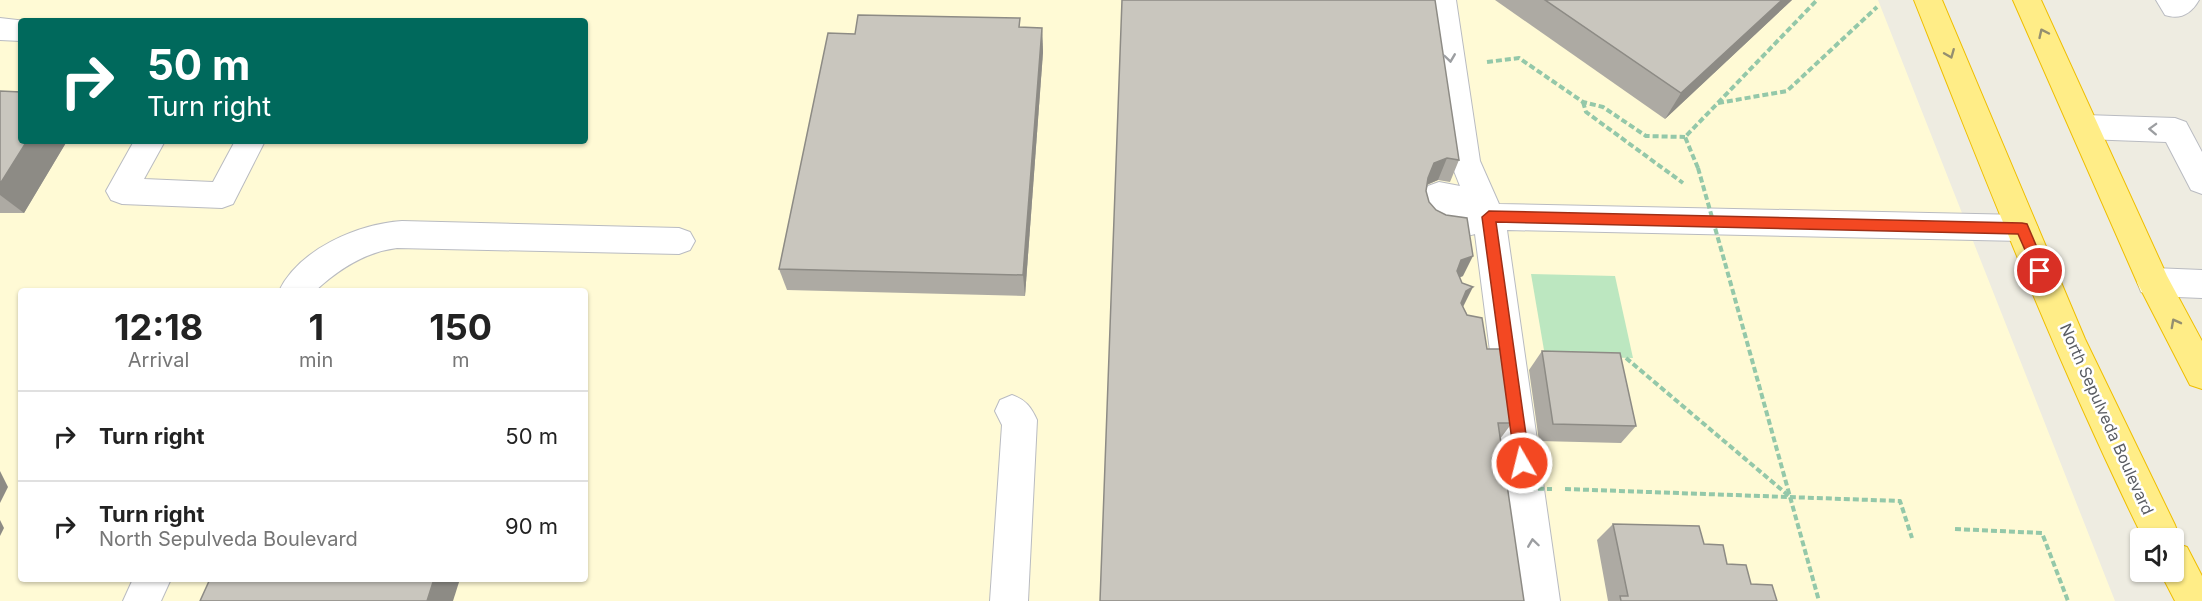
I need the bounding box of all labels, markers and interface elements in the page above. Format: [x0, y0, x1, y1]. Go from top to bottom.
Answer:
one-way arrow [2039, 29, 2051, 40]
text: 50 m [147, 39, 250, 90]
icon: right [48, 42, 126, 120]
one-way arrow [1943, 48, 1955, 59]
one-way arrow [1444, 53, 1456, 62]
text: Turn right [147, 90, 271, 123]
one-way arrow [2149, 123, 2158, 136]
pin [2014, 245, 2065, 296]
icon: arrive [2023, 254, 2056, 287]
text: 12:18 [114, 305, 203, 349]
text: 1 [308, 305, 324, 349]
text: 150 [429, 305, 492, 349]
one-way arrow [2171, 318, 2182, 329]
street label: North Sepulveda Boulevard [2056, 320, 2158, 518]
text: Arrival [128, 348, 189, 372]
text: min [299, 348, 333, 372]
text: m [452, 348, 469, 372]
icon: right [48, 420, 81, 453]
text: Turn right [99, 423, 205, 449]
text: 50 m [505, 423, 558, 449]
position arrow [1490, 431, 1554, 495]
text: Turn right [99, 501, 205, 527]
icon: right [48, 510, 81, 543]
text: 90 m [505, 513, 558, 539]
text: North Sepulveda Boulevard [99, 527, 358, 551]
map controls [2130, 528, 2184, 582]
button: sound [2130, 528, 2184, 582]
one-way arrow [1528, 538, 1540, 548]

